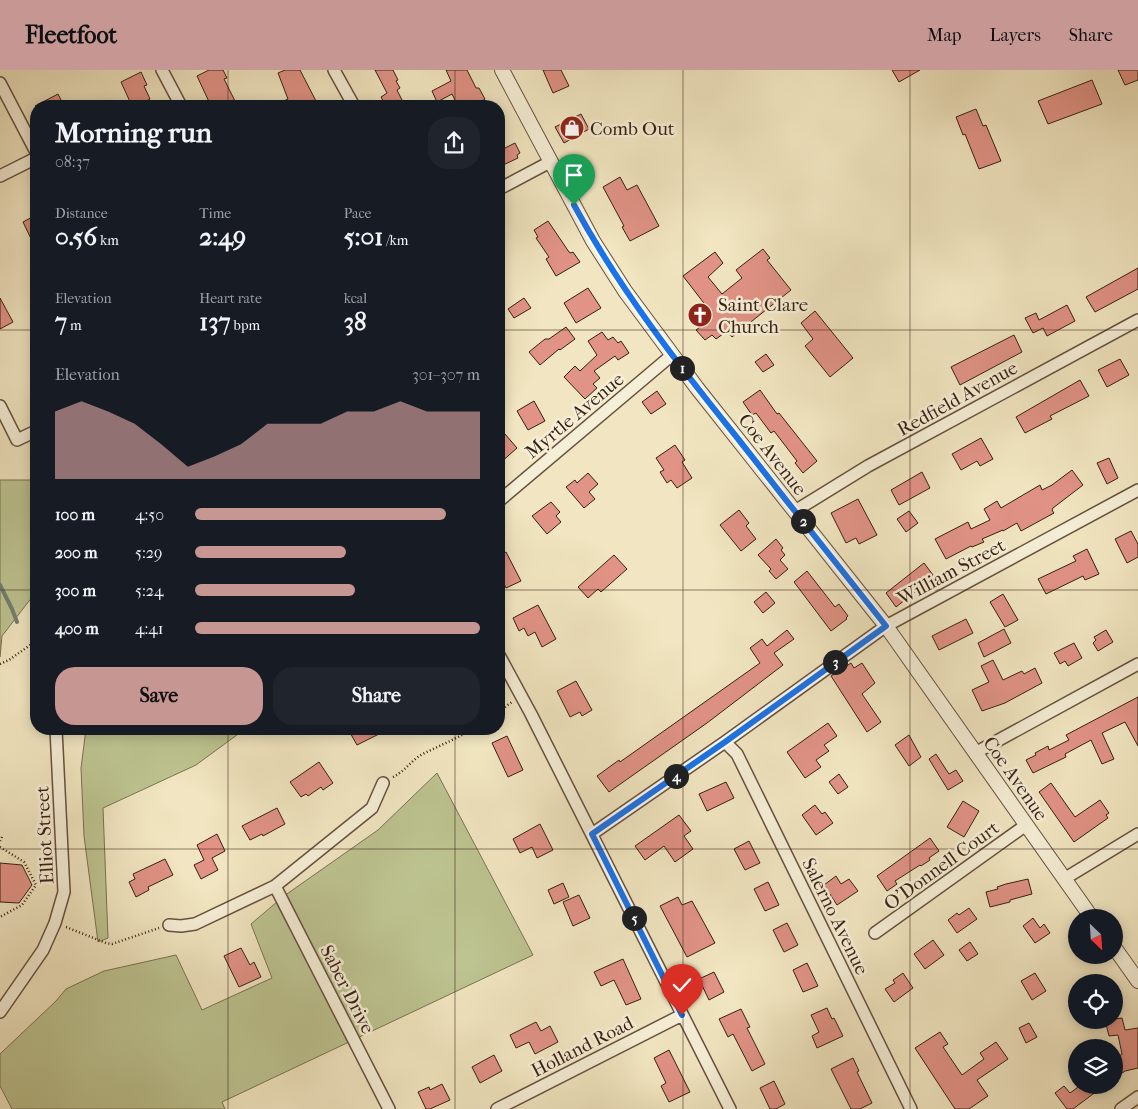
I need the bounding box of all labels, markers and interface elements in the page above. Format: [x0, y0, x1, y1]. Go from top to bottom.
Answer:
text: Fleetfoot [25, 21, 117, 49]
text: Map [927, 25, 961, 46]
text: Layers [989, 25, 1041, 46]
text: Share [1069, 25, 1113, 46]
shop icon: Comb Out [559, 115, 585, 141]
text: Morning run [55, 116, 212, 149]
button: share [428, 117, 480, 169]
place label: Comb Out [590, 118, 675, 140]
text: 08:37 [55, 152, 90, 171]
pin [553, 154, 595, 205]
icon: arrive [560, 161, 588, 189]
text: Distance [55, 205, 108, 222]
text: Time [199, 205, 231, 222]
text: Pace [344, 205, 372, 222]
text: 0.56 [55, 222, 97, 251]
text: 2:49 [199, 222, 246, 251]
text: 5:01 [344, 222, 383, 251]
text: km [97, 232, 119, 249]
text: /km [383, 232, 408, 249]
text: Elevation [55, 290, 112, 307]
text: Heart rate [199, 290, 262, 307]
text: kcal [344, 290, 367, 307]
place label: Saint Clare Church [718, 294, 808, 338]
church icon: Saint Clare Church [687, 302, 713, 328]
text: 7 [55, 307, 67, 336]
text: 137 [199, 307, 231, 336]
text: 38 [344, 307, 366, 336]
text: m [67, 317, 82, 334]
text: bpm [231, 317, 260, 334]
pin: 1 [670, 356, 694, 380]
street label: Redfield Avenue [894, 357, 1021, 441]
text: 1 [680, 360, 685, 377]
text: Elevation [55, 365, 120, 384]
text: 301–307 m [412, 365, 480, 384]
street label: Myrtle Avenue [521, 368, 628, 463]
street label: Coe Avenue [734, 410, 811, 500]
text: 100 m [55, 505, 95, 524]
text: 4:50 [135, 505, 164, 524]
pin: 2 [790, 508, 816, 534]
text: 2 [800, 513, 807, 530]
street label: William Street [893, 534, 1009, 610]
text: 200 m [55, 543, 98, 562]
text: 5:29 [135, 543, 162, 562]
text: 300 m [55, 581, 96, 600]
text: 5:24 [135, 581, 163, 600]
text: 400 m [55, 619, 99, 638]
text: 4:41 [135, 619, 163, 638]
pin: 3 [822, 650, 848, 674]
text: 3 [833, 654, 838, 671]
button: Save [55, 667, 263, 725]
button: Share [273, 667, 480, 725]
street label: Coe Avenue [978, 732, 1052, 825]
pin: 4 [664, 764, 688, 788]
text: 4 [672, 768, 681, 785]
street label: Elliot Street [31, 785, 59, 885]
street label: O'Donnell Court [880, 817, 1004, 915]
street label: Salerno Avenue [797, 854, 873, 978]
pin: 5 [622, 906, 646, 930]
north arrow [1068, 909, 1122, 964]
map controls [1068, 909, 1123, 1094]
text: 5 [631, 910, 638, 927]
street label: Saber Drive [315, 941, 379, 1037]
pin [661, 964, 703, 1015]
icon: check [668, 971, 696, 999]
button: locate [1068, 974, 1123, 1029]
street label: Holland Road [528, 1012, 638, 1082]
button: layers [1068, 1039, 1123, 1094]

